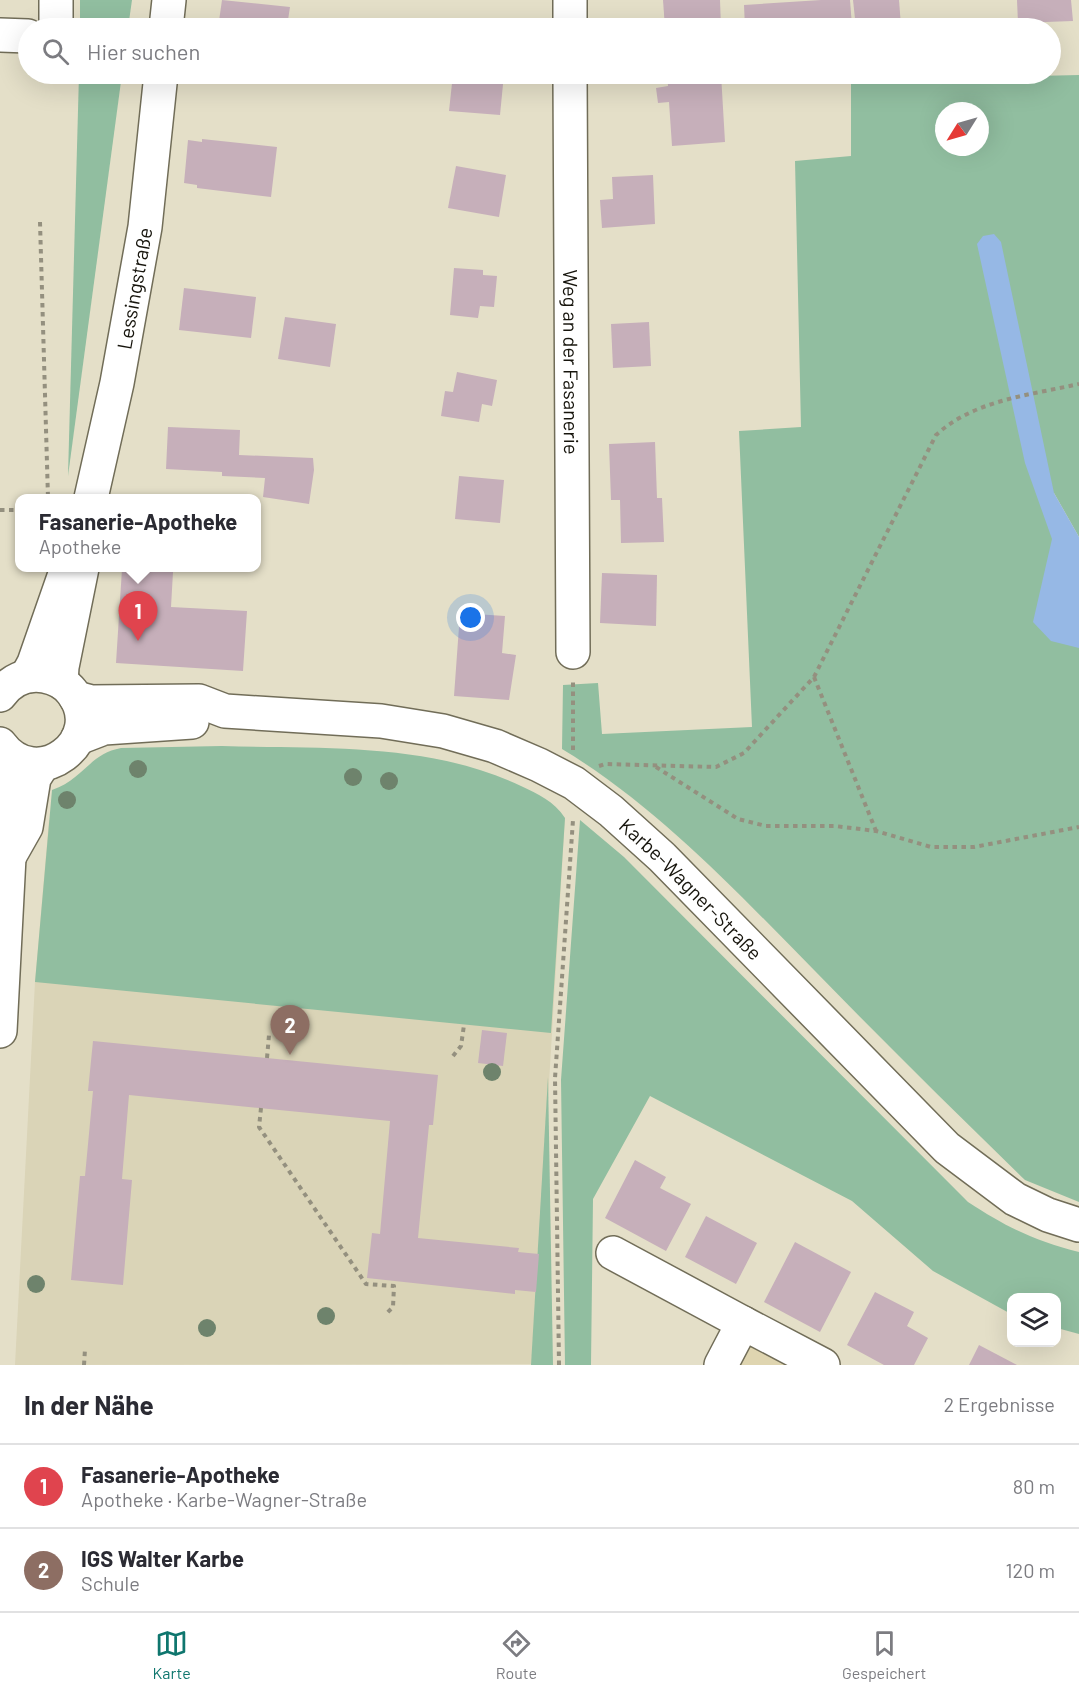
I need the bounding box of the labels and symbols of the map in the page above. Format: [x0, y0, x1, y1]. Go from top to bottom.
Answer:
north arrow [935, 102, 989, 156]
street label: Lessingstraße [111, 226, 157, 351]
street label: Weg an der Fasanerie [559, 269, 584, 455]
pin: 1 [118, 592, 158, 641]
your location [456, 603, 485, 632]
street label: Karbe-Wagner-Straße [615, 813, 768, 964]
pin: 2 [270, 1006, 310, 1055]

